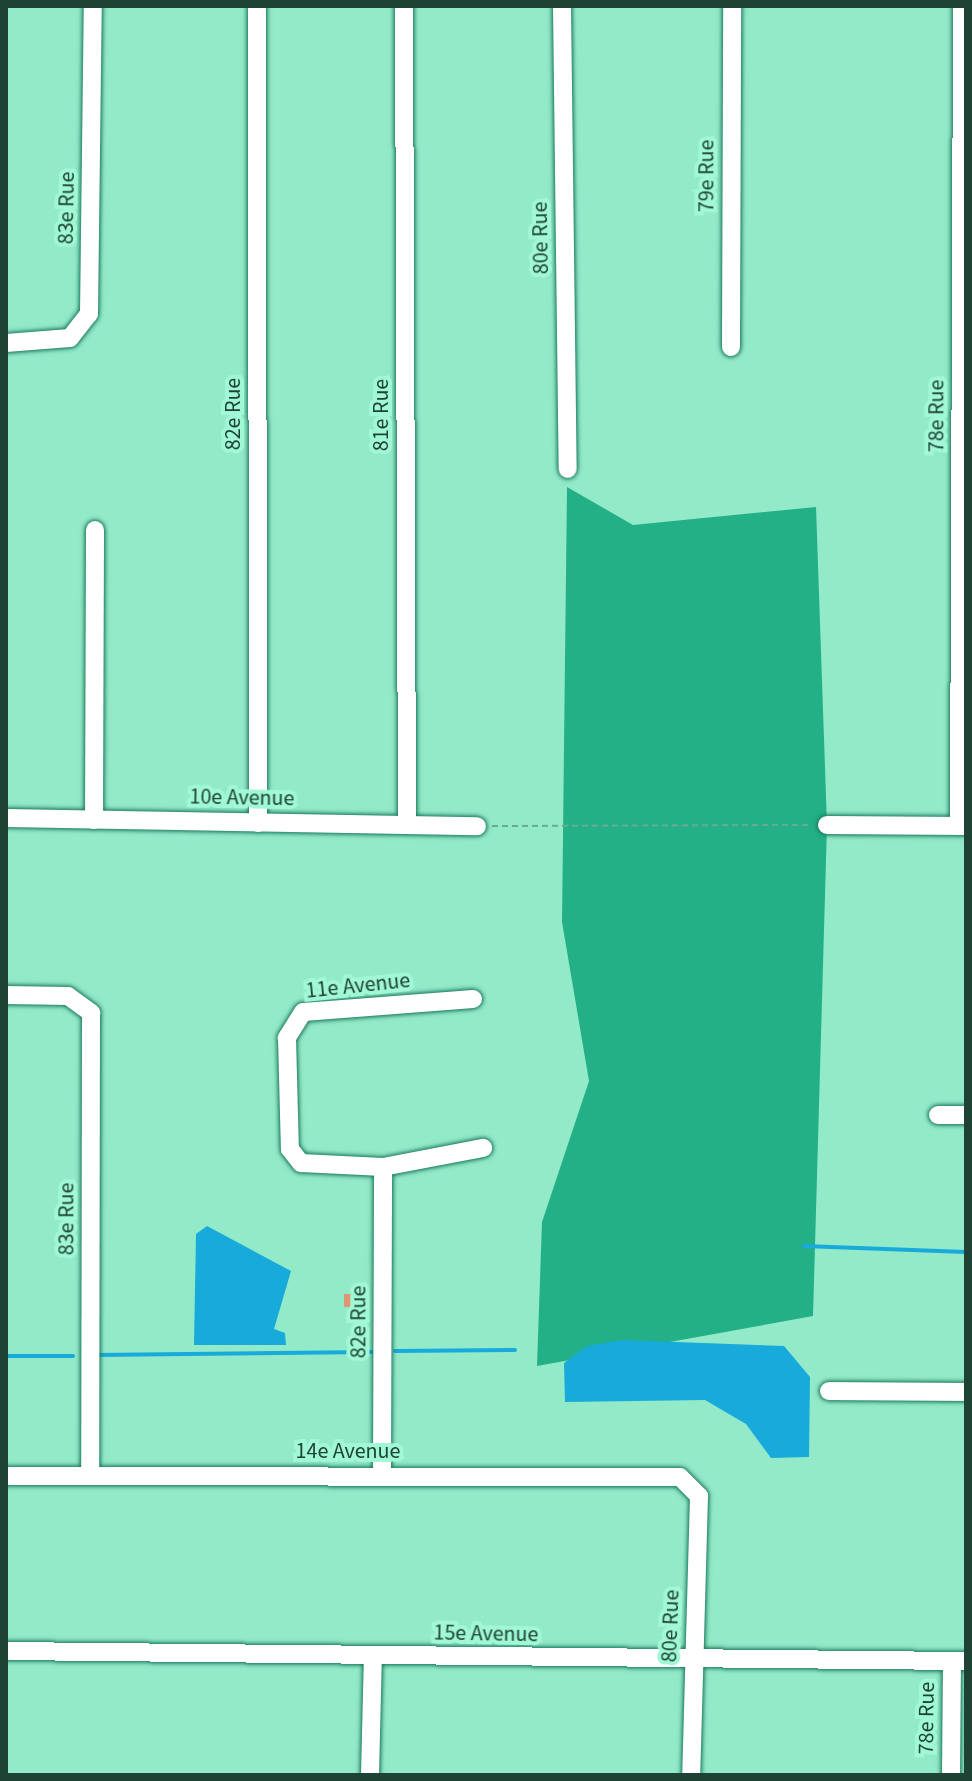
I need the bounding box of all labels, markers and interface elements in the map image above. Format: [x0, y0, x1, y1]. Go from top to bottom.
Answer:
street label: 79e Rue [694, 140, 720, 212]
street label: 83e Rue [53, 171, 81, 245]
street label: 80e Rue [527, 201, 555, 275]
street label: 82e Rue [221, 378, 247, 450]
street label: 81e Rue [369, 379, 395, 451]
street label: 78e Rue [924, 380, 950, 452]
street label: 10e Avenue [189, 784, 295, 812]
street label: 11e Avenue [304, 967, 412, 1005]
street label: 83e Rue [54, 1183, 80, 1255]
street label: 82e Rue [346, 1286, 372, 1358]
street label: 14e Avenue [296, 1439, 400, 1465]
street label: 80e Rue [657, 1589, 685, 1663]
street label: 15e Avenue [433, 1620, 539, 1648]
street label: 78e Rue [913, 1681, 941, 1755]

